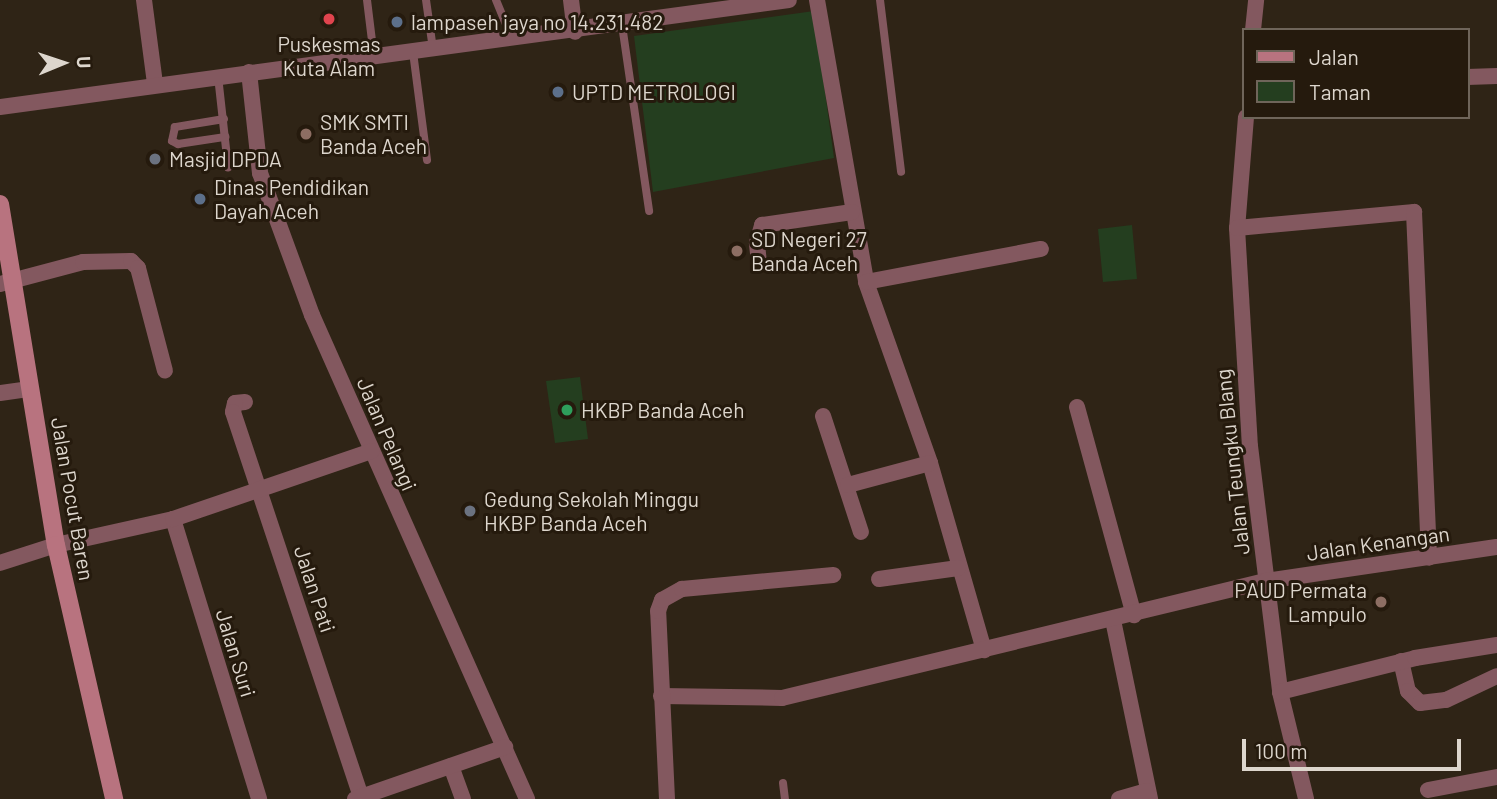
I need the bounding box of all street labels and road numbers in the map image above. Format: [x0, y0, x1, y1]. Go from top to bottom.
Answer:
street label: Jalan Teungku Blang [1210, 368, 1254, 556]
street label: Jalan Pelangi [352, 374, 422, 494]
street label: Jalan Pocut Baren [46, 415, 100, 583]
street label: Jalan Kenangan [1305, 520, 1451, 566]
street label: Jalan Pati [289, 542, 341, 636]
street label: Jalan Suri [211, 606, 261, 700]

